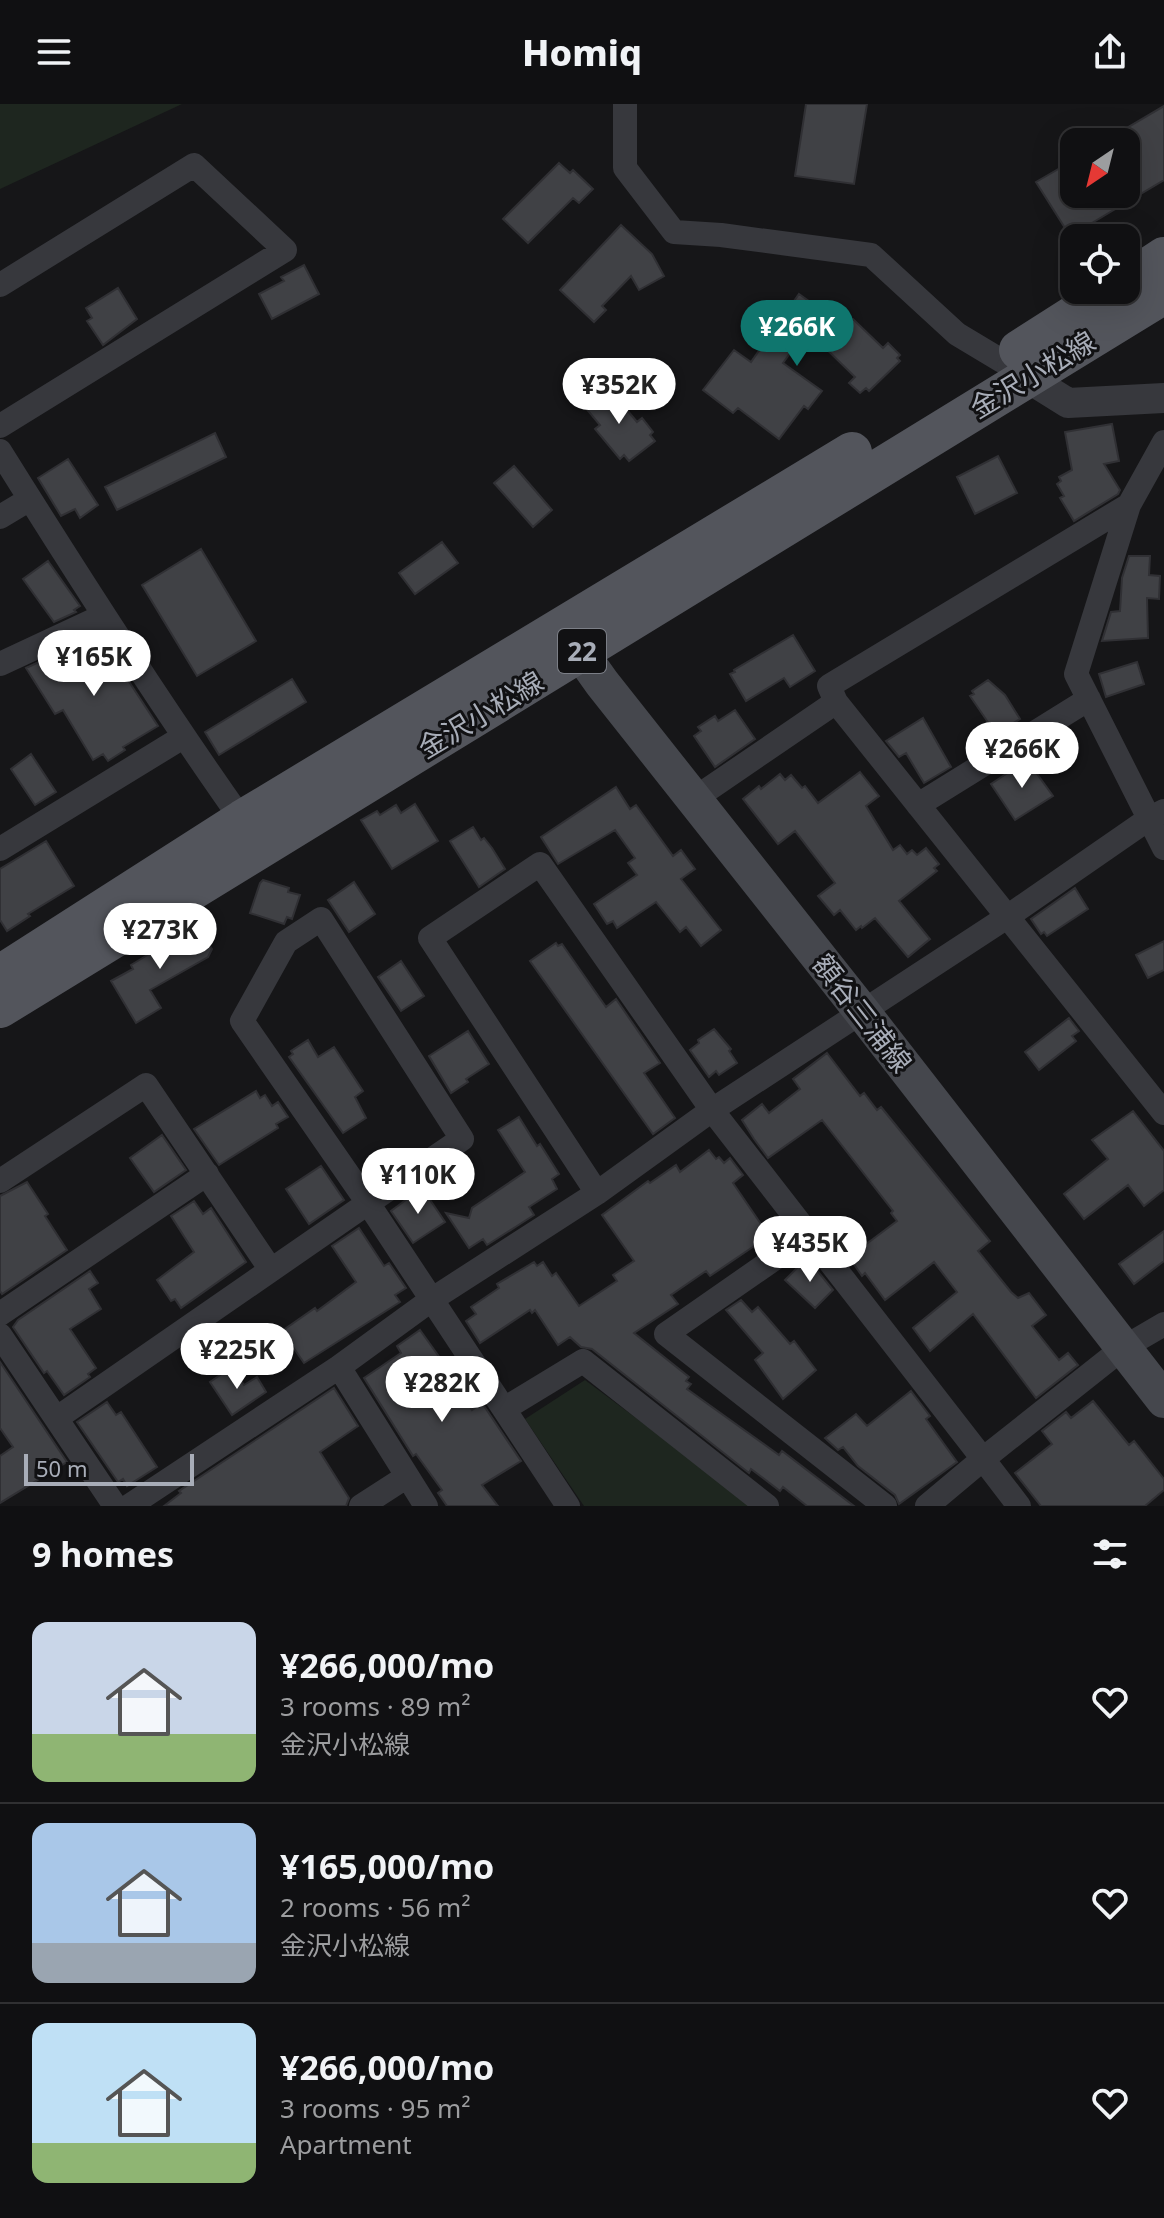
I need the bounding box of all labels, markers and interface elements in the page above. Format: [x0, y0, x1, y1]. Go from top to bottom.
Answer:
text: Homiq [522, 28, 642, 77]
icon: menu [32, 30, 76, 74]
icon: share [1088, 30, 1132, 74]
north arrow [1060, 128, 1140, 208]
map controls [1060, 128, 1140, 304]
button: locate [1060, 224, 1140, 304]
pin: ¥266K [741, 300, 853, 368]
text: ¥266K [759, 308, 835, 344]
street label: 金沢小松線 [962, 322, 1102, 426]
pin: ¥352K [563, 358, 675, 426]
text: ¥352K [581, 366, 657, 402]
road number: 22 [558, 629, 606, 673]
pin: ¥165K [38, 630, 150, 698]
text: ¥165K [56, 638, 132, 674]
street label: 金沢小松線 [410, 662, 550, 766]
pin: ¥266K [966, 722, 1078, 790]
text: ¥266K [984, 730, 1060, 766]
pin: ¥273K [104, 903, 216, 971]
text: ¥273K [122, 911, 198, 947]
street label: 額谷三浦線 [805, 946, 921, 1080]
pin: ¥110K [362, 1148, 474, 1216]
text: ¥110K [380, 1156, 456, 1192]
pin: ¥435K [754, 1216, 866, 1284]
text: ¥435K [772, 1224, 848, 1260]
pin: ¥225K [181, 1323, 293, 1391]
text: ¥225K [199, 1331, 275, 1367]
pin: ¥282K [386, 1356, 498, 1424]
text: ¥282K [404, 1364, 480, 1400]
scale bar [24, 1450, 194, 1486]
text: 50 m [36, 1453, 87, 1483]
text: 9 homes [32, 1531, 174, 1577]
icon: filters [1088, 1532, 1132, 1576]
text: ¥266,000/mo [280, 1642, 494, 1688]
icon: home [96, 1654, 192, 1750]
icon: heart [1088, 1680, 1132, 1724]
text: 3 rooms · 89 m² [280, 1688, 470, 1724]
text: 金沢小松線 [280, 1726, 410, 1762]
text: ¥165,000/mo [280, 1843, 494, 1889]
icon: home [96, 1855, 192, 1951]
icon: heart [1088, 1881, 1132, 1925]
text: 2 rooms · 56 m² [280, 1889, 470, 1925]
text: 金沢小松線 [280, 1927, 410, 1963]
text: ¥266,000/mo [280, 2044, 494, 2090]
icon: home [96, 2055, 192, 2151]
icon: heart [1088, 2081, 1132, 2125]
text: 3 rooms · 95 m² [280, 2090, 470, 2126]
text: Apartment [280, 2126, 412, 2162]

